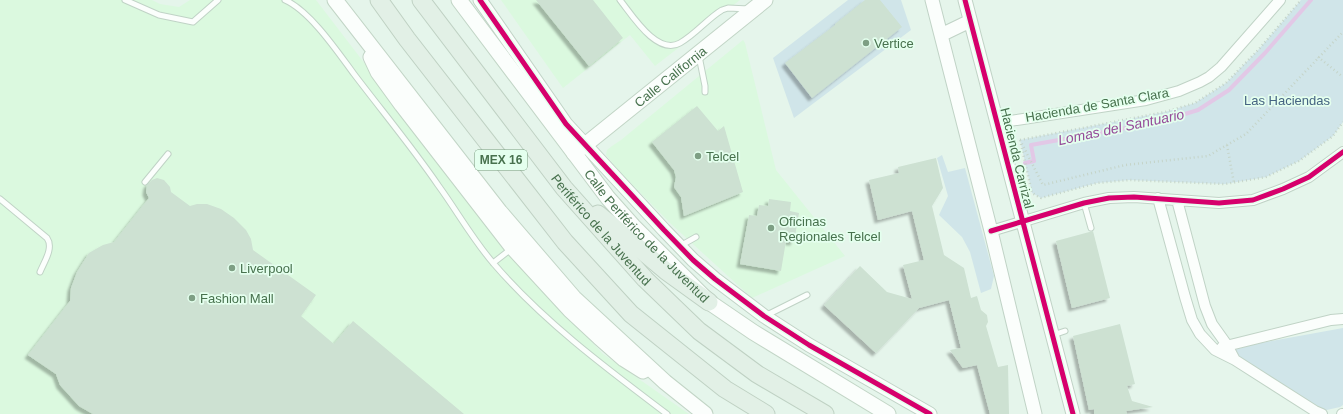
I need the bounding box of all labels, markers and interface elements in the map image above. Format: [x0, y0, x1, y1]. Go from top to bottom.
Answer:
place label: Vertice [874, 36, 914, 51]
marker: Vertice [861, 38, 871, 48]
street label: Calle California [631, 42, 710, 110]
street label: Hacienda de Santa Clara [1024, 85, 1171, 125]
park label: Las Haciendas [1244, 93, 1330, 108]
street label: Hacienda Carrizal [997, 106, 1037, 210]
water label: Lomas del Santuario [1057, 106, 1186, 148]
place label: Telcel [706, 149, 739, 164]
road number: MEX 16 [475, 150, 527, 170]
marker: Telcel [693, 151, 703, 161]
street label: Calle Periférico de la Juventud [582, 166, 712, 305]
street label: Periférico de la Juventud [548, 171, 654, 288]
place label: Oficinas Regionales Telcel [779, 214, 881, 244]
marker: Oficinas Regionales Telcel [766, 223, 776, 233]
place label: Liverpool [240, 261, 293, 276]
marker: Liverpool [227, 263, 237, 273]
place label: Fashion Mall [200, 291, 274, 306]
marker: Fashion Mall [187, 293, 197, 303]

